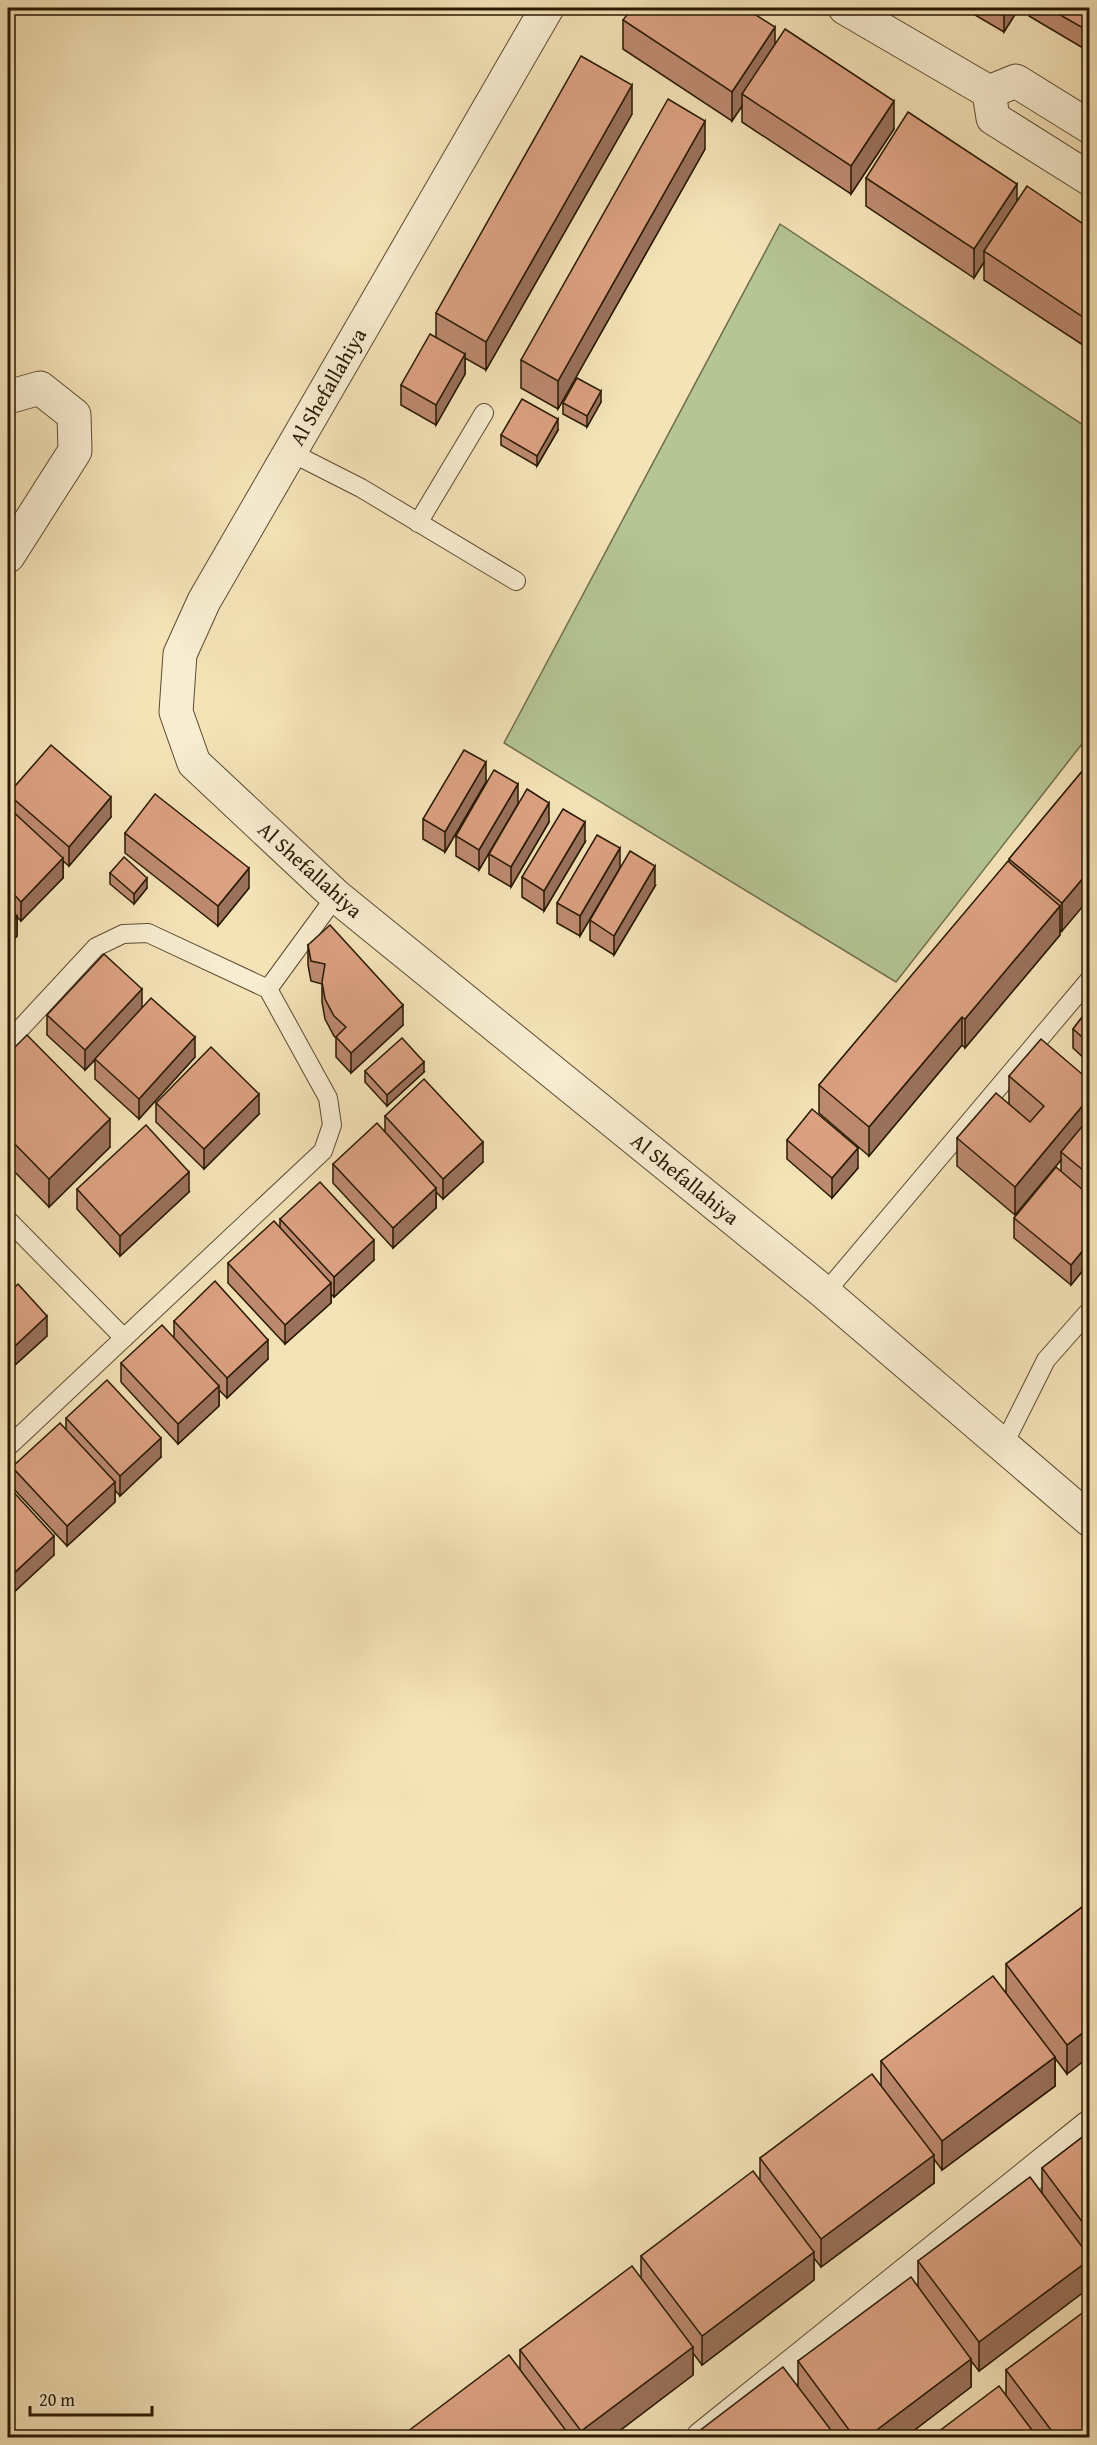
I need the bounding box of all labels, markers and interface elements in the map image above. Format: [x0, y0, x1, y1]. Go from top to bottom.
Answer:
street label: Al Shefallahiya [281, 322, 374, 451]
street label: Al Shefallahiya [251, 814, 370, 925]
street label: Al Shefallahiya [625, 1125, 746, 1232]
scale bar [30, 2379, 152, 2417]
text: 20 m [39, 2386, 75, 2413]

